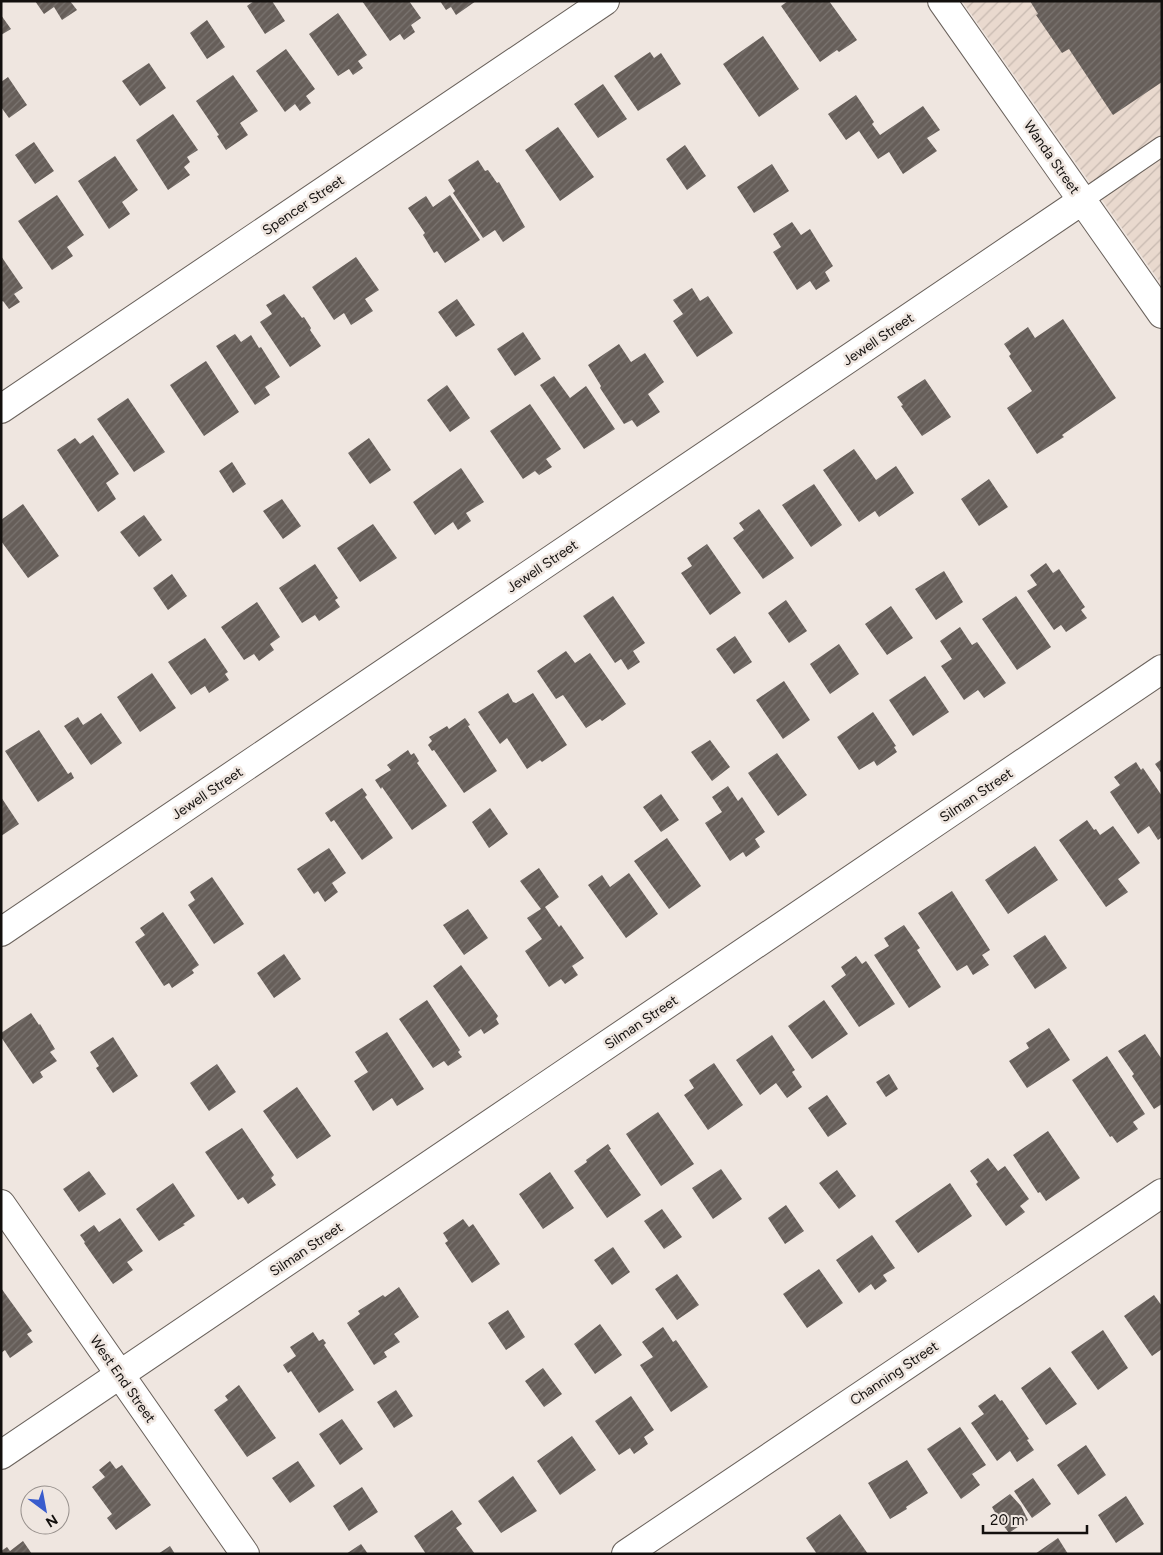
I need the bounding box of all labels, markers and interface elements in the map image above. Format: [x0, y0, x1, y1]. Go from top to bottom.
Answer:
street label: Wanda Street [1020, 117, 1083, 197]
street label: Spencer Street [259, 172, 347, 239]
street label: Jewell Street [840, 309, 917, 369]
street label: Jewell Street [504, 536, 581, 596]
street label: Jewell Street [169, 763, 246, 823]
street label: Silman Street [937, 765, 1016, 826]
street label: Silman Street [602, 992, 681, 1053]
street label: Silman Street [267, 1219, 346, 1280]
street label: West End Street [86, 1332, 159, 1426]
street label: Channing Street [847, 1338, 942, 1409]
north arrow [20, 1485, 70, 1535]
scale bar [983, 1502, 1087, 1534]
text: N [43, 1511, 61, 1531]
text: 20 m [990, 1511, 1024, 1529]

